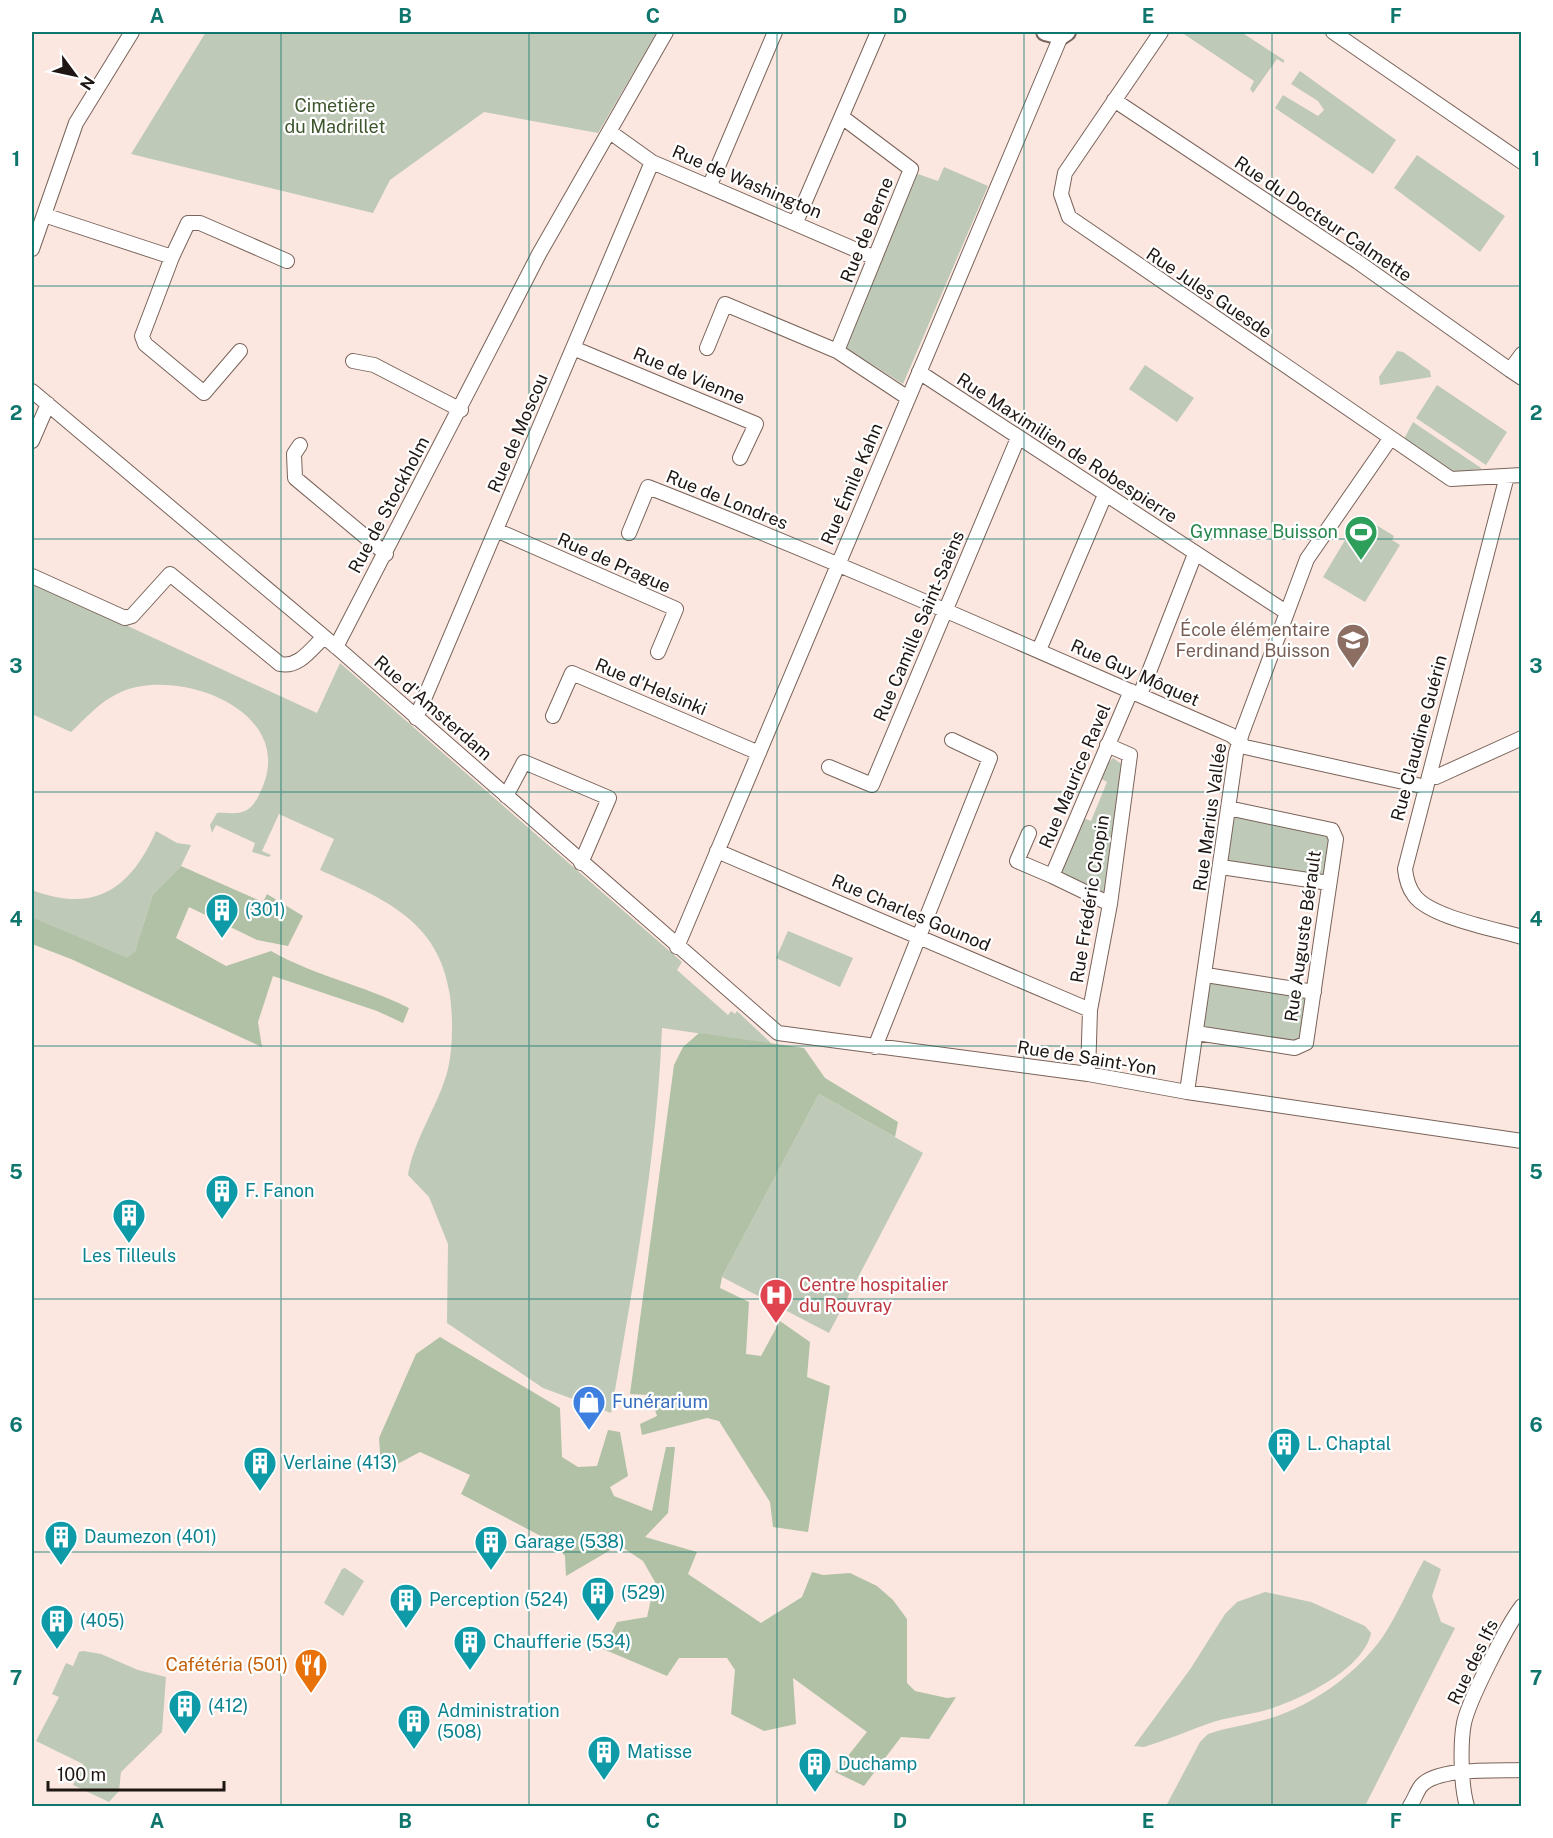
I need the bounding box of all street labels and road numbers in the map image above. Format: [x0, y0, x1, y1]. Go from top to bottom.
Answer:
street label: Rue de Washington [669, 140, 825, 223]
street label: Rue du Docteur Calmette [1231, 151, 1416, 286]
street label: Rue de Berne [836, 174, 897, 286]
street label: Rue Jules Guesde [1143, 243, 1276, 342]
street label: Rue de Vienne [630, 343, 748, 408]
street label: Rue Maximilien de Robespierre [953, 368, 1181, 527]
street label: Rue de Moscou [483, 370, 552, 495]
street label: Rue Émile Kahn [815, 419, 887, 548]
street label: Rue de Stockholm [344, 433, 433, 577]
street label: Rue de Londres [663, 466, 791, 534]
street label: Rue Camille Saint-Saëns [869, 527, 968, 724]
street label: Rue de Prague [554, 528, 674, 597]
street label: Rue Guy Môquet [1068, 635, 1203, 710]
street label: Rue d'Amsterdam [370, 651, 496, 764]
street label: Rue Claudine Guérin [1386, 652, 1451, 823]
street label: Rue d'Helsinki [592, 654, 710, 720]
street label: Rue Maurice Ravel [1035, 700, 1115, 851]
street label: Rue Marius Vallée [1189, 741, 1230, 892]
street label: Rue Frédéric Chopin [1066, 813, 1113, 984]
street label: Rue Auguste Bérault [1280, 849, 1325, 1023]
street label: Rue Charles Gounod [829, 870, 994, 956]
street label: Rue de Saint-Yon [1016, 1036, 1158, 1079]
street label: Rue des Ifs [1443, 1616, 1502, 1708]

